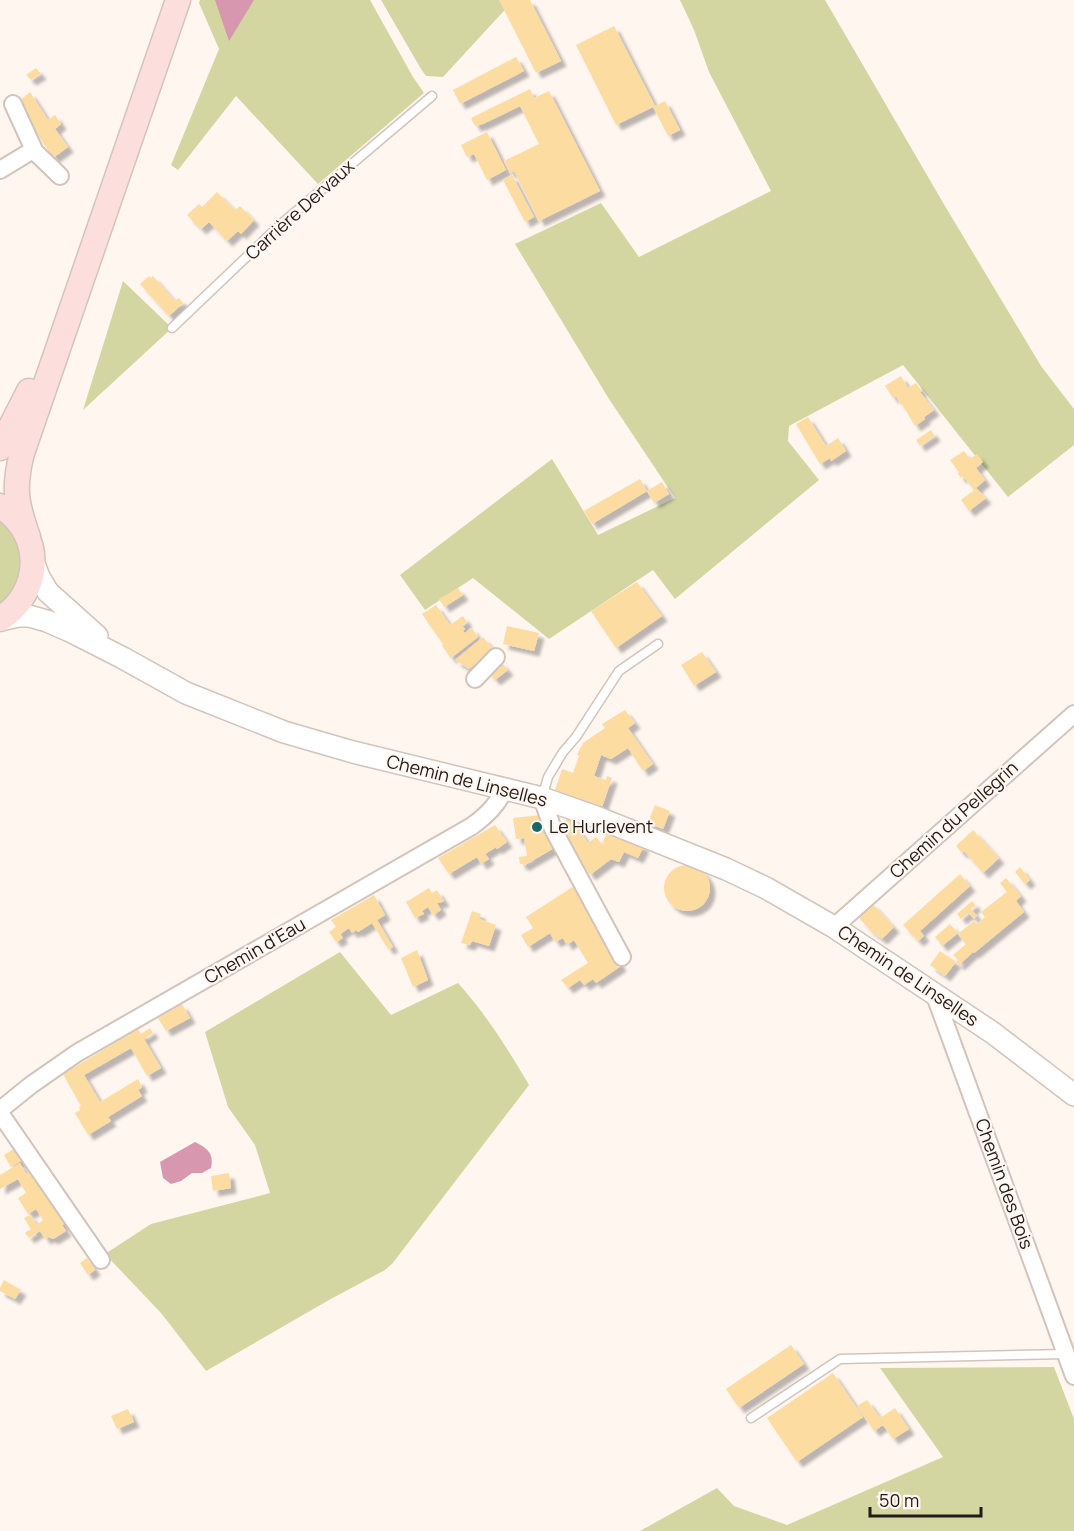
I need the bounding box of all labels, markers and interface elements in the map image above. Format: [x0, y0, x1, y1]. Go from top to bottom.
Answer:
street label: Carrière Dervaux [240, 154, 359, 265]
street label: Chemin de Linselles [384, 748, 550, 812]
street label: Chemin du Pellegrin [884, 755, 1023, 883]
place label: Le Hurlevent [549, 814, 653, 838]
marker: Le Hurlevent [530, 820, 544, 834]
street label: Chemin d'Eau [200, 911, 309, 989]
street label: Chemin de Linselles [834, 919, 984, 1031]
street label: Chemin des Bois [970, 1115, 1040, 1252]
scale bar [870, 1480, 981, 1518]
text: 50 m [879, 1488, 919, 1512]

